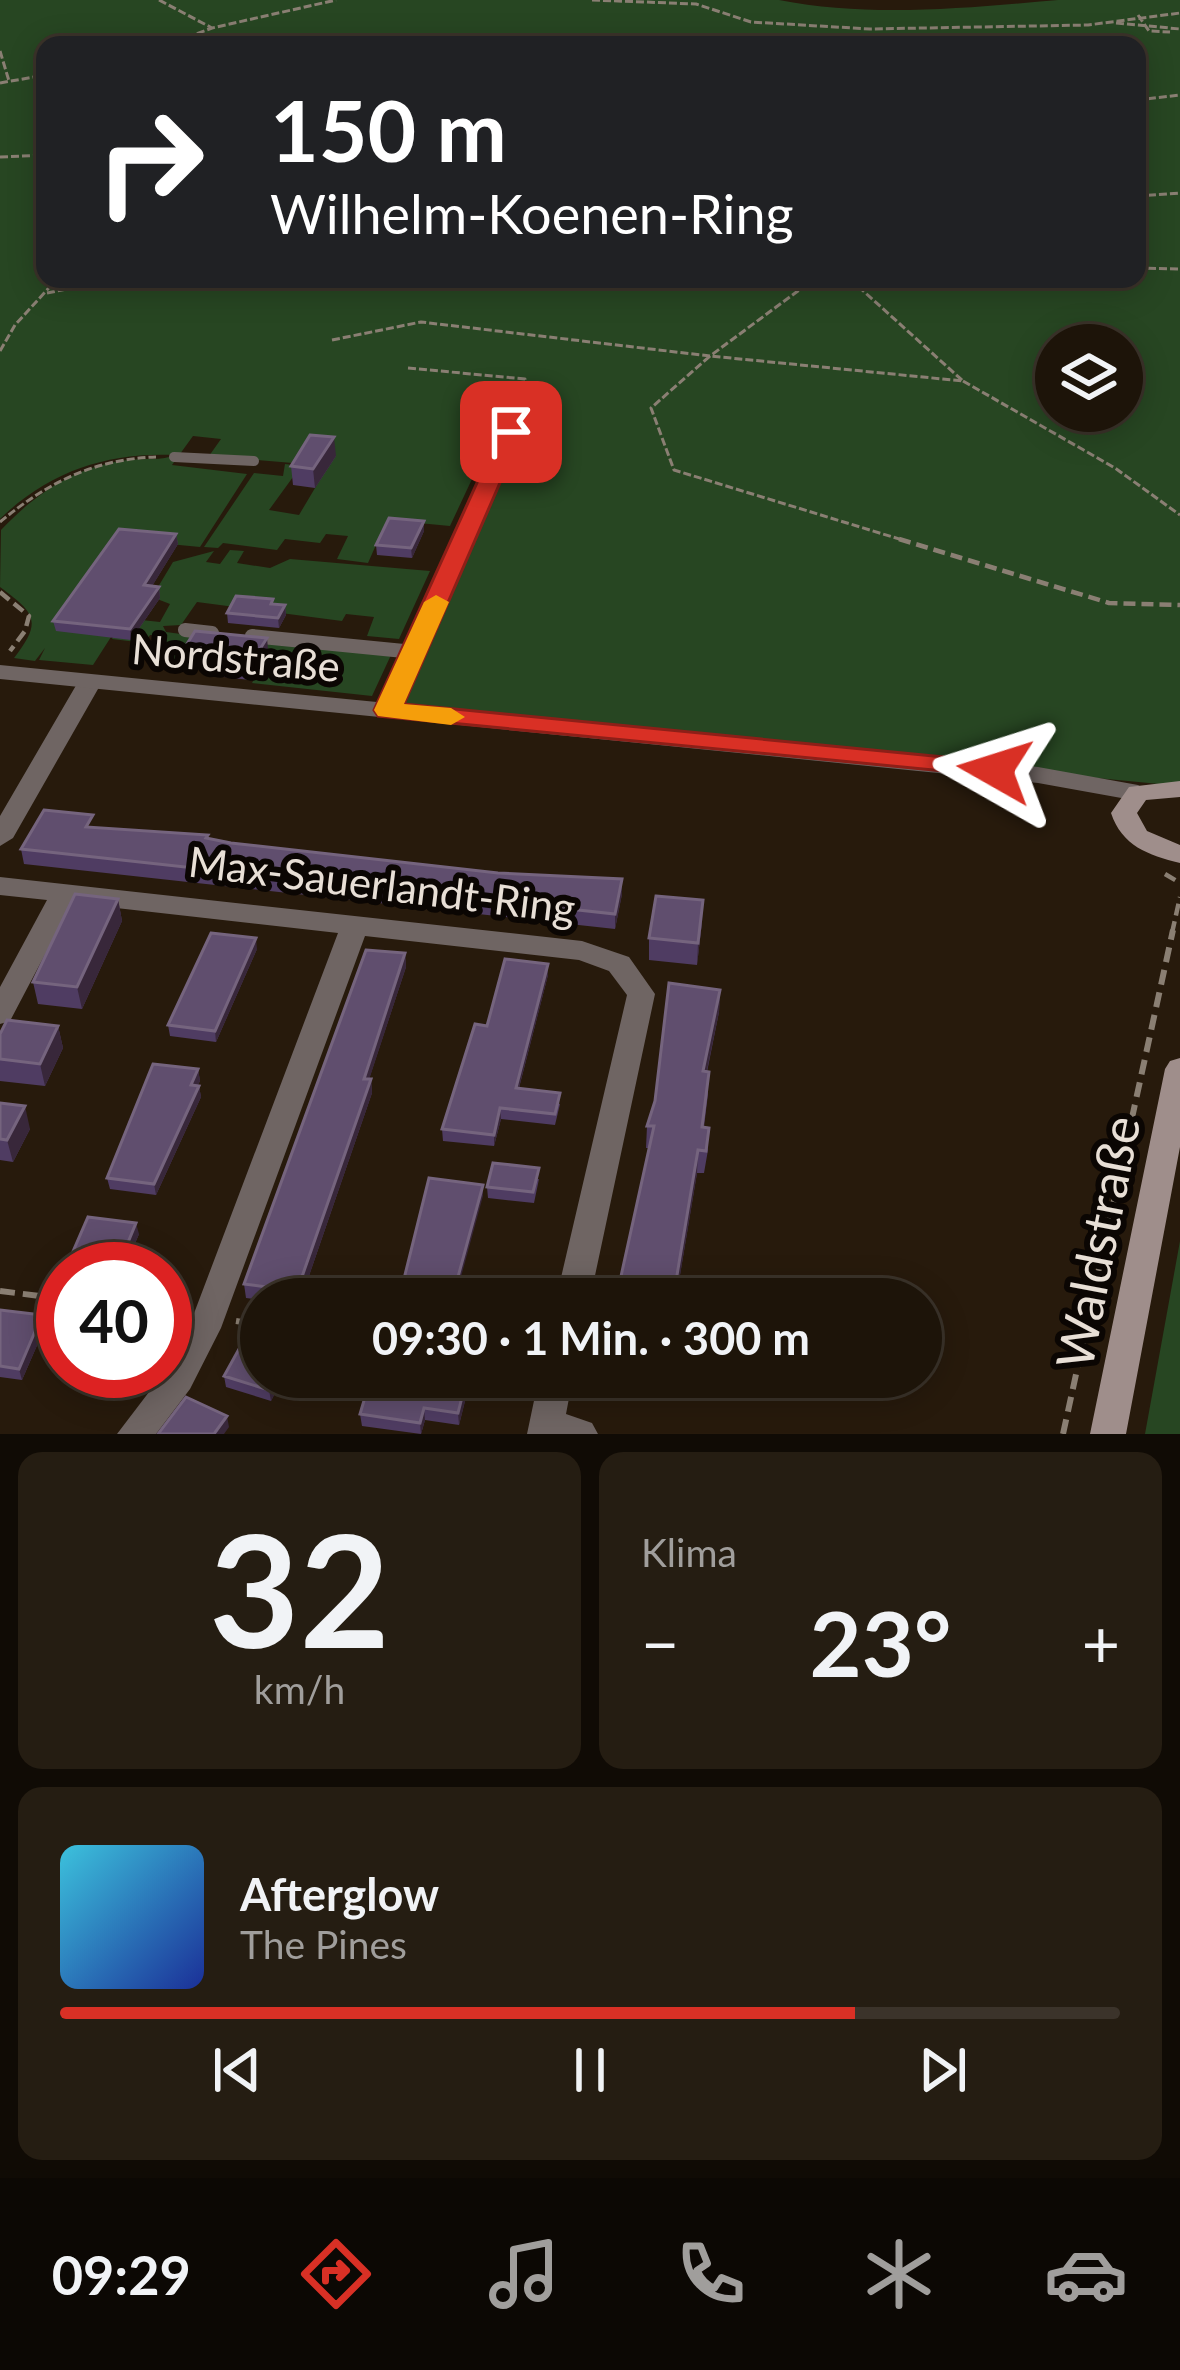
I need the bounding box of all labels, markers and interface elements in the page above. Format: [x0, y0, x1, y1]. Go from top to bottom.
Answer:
text: 150 m [270, 79, 507, 180]
icon: right [72, 84, 228, 240]
text: Wilhelm-Koenen-Ring [270, 181, 794, 246]
map controls [1035, 324, 1143, 432]
button: layers [1035, 324, 1143, 432]
pin [460, 381, 562, 483]
icon: arrive [478, 399, 544, 465]
street label: Nordstraße [130, 623, 342, 691]
position arrow [932, 707, 1058, 833]
street label: Max-Sauerlandt-Ring [186, 835, 578, 933]
street label: Waldstraße [1043, 1110, 1151, 1374]
speed limit sign: 40 [36, 1242, 192, 1398]
text: 09:30 · 1 Min. · 300 m [372, 1311, 810, 1365]
text: 32 [209, 1494, 390, 1681]
text: Klima [641, 1529, 737, 1575]
text: 23° [810, 1588, 951, 1696]
text: − [641, 1603, 679, 1682]
text: + [1082, 1603, 1120, 1682]
text: km/h [254, 1666, 345, 1712]
text: Afterglow [240, 1867, 439, 1921]
text: The Pines [240, 1921, 407, 1967]
icon: previous [204, 2037, 270, 2103]
icon: pause [557, 2037, 623, 2103]
icon: next [910, 2037, 976, 2103]
icon: directions [294, 2232, 378, 2316]
icon: music [482, 2232, 566, 2316]
icon: phone [669, 2232, 753, 2316]
icon: climate [857, 2232, 941, 2316]
icon: car [1044, 2232, 1128, 2316]
text: 09:29 [52, 2242, 191, 2307]

